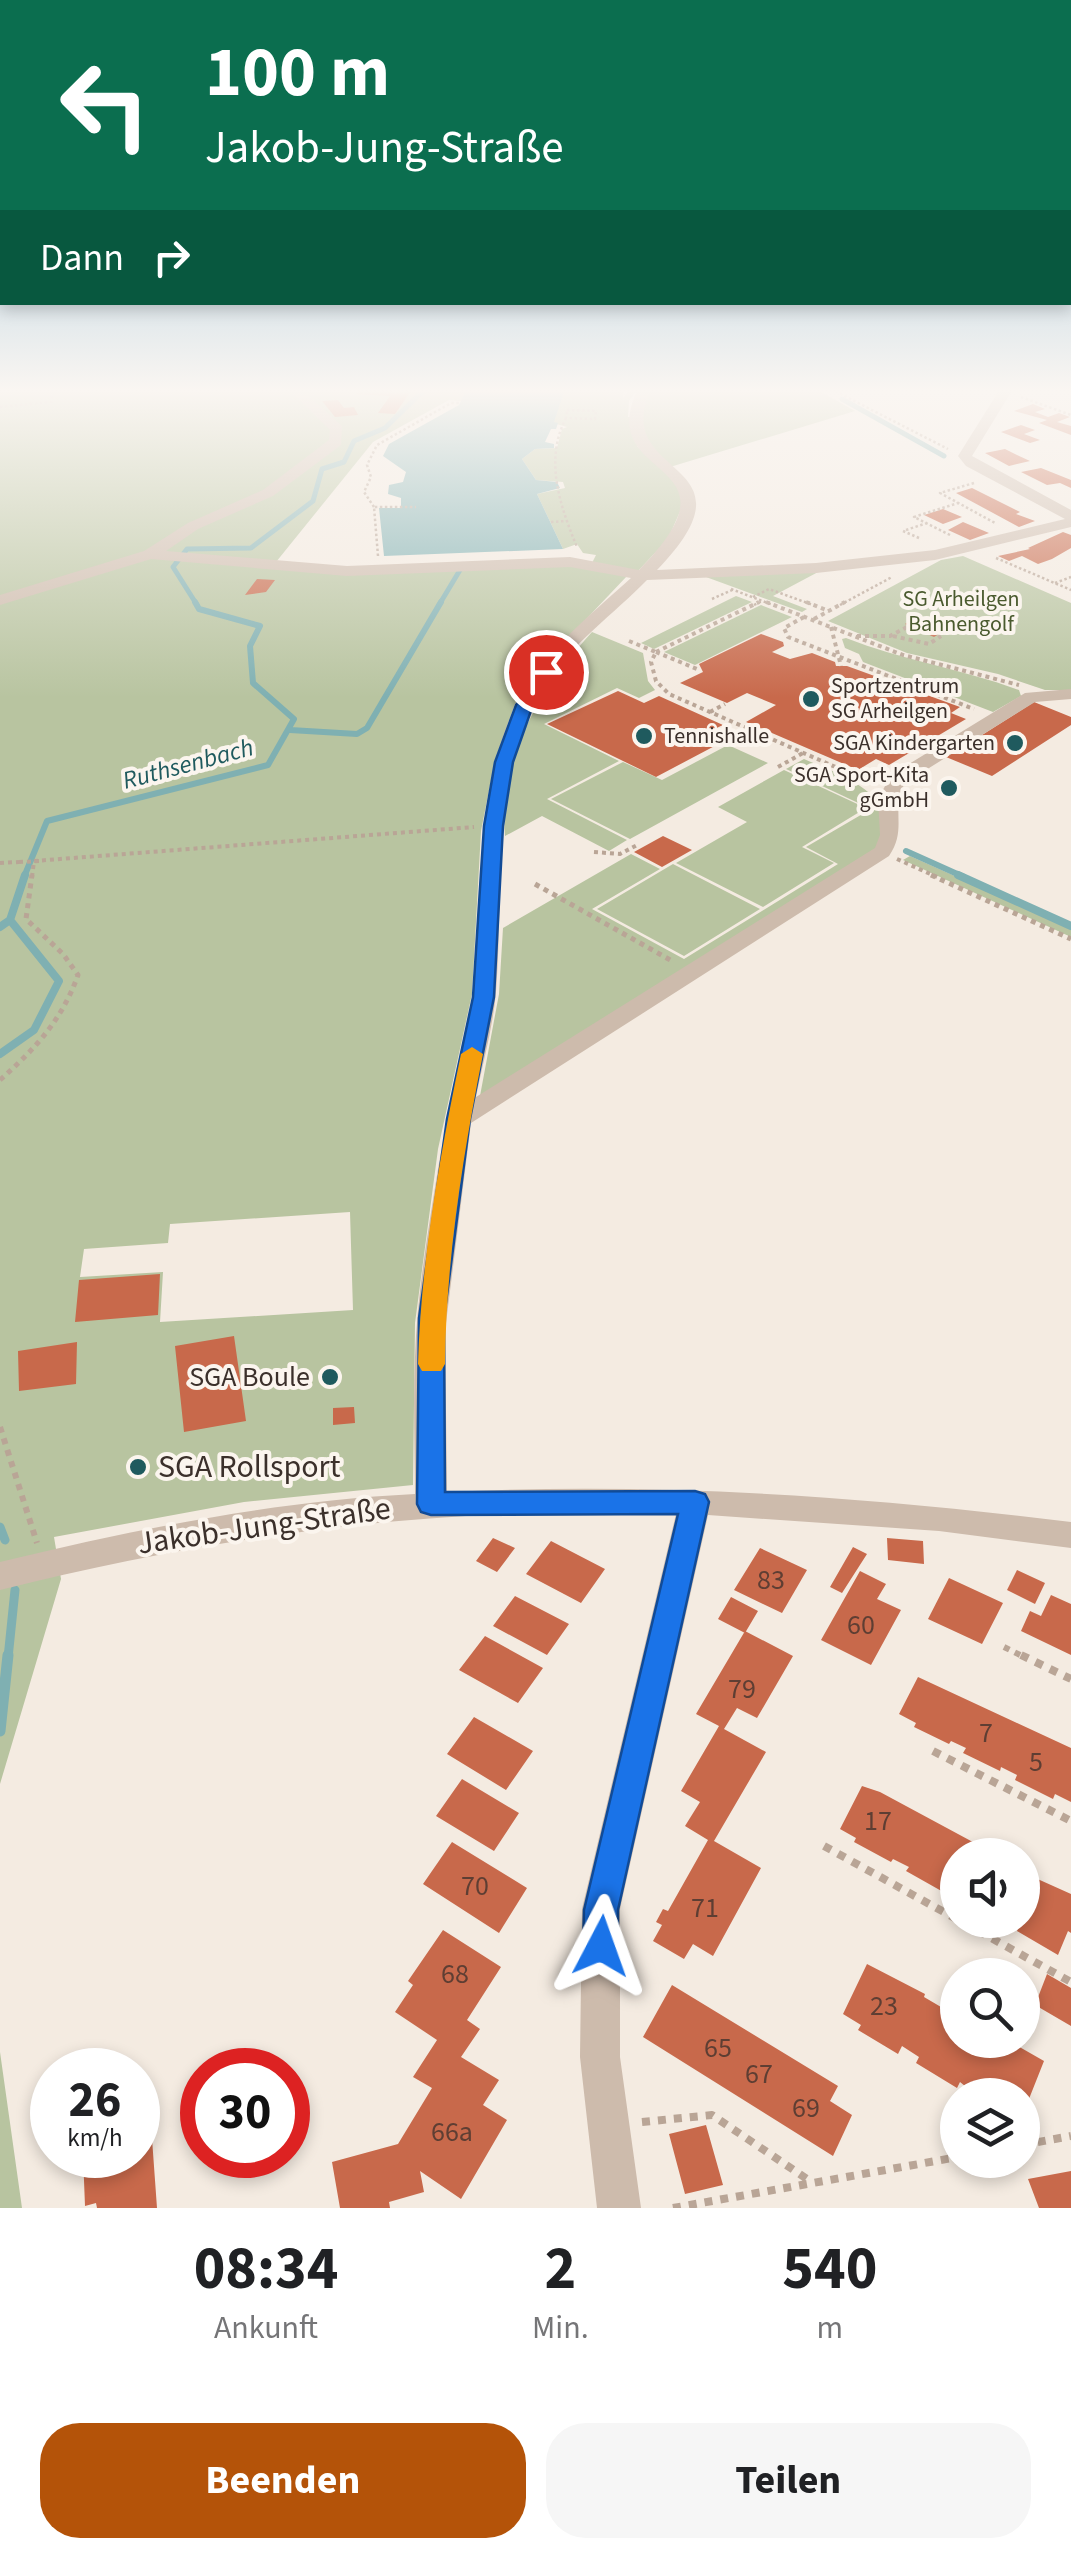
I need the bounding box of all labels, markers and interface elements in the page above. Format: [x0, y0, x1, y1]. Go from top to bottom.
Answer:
text: 100 m [205, 23, 390, 123]
icon: left [40, 40, 170, 170]
text: Jakob-Jung-Straße [205, 116, 564, 180]
icon: right [144, 230, 199, 285]
text: Dann [40, 231, 124, 285]
park label: SG Arheilgen Bahnengolf [903, 583, 1019, 640]
pin [504, 630, 589, 715]
icon: arrive [519, 645, 574, 700]
place label: Sportzentrum SG Arheilgen [831, 670, 959, 727]
marker: Sportzentrum SG Arheilgen [800, 688, 822, 710]
place label: Tennishalle [664, 720, 769, 752]
marker: Tennishalle [633, 725, 655, 747]
place label: SGA Kindergarten [833, 727, 995, 759]
water label: Ruthsenbach [119, 729, 257, 799]
marker: SGA Kindergarten [1004, 732, 1026, 754]
place label: SGA Sport-Kita gGmbH [794, 759, 929, 816]
marker: SGA Sport-Kita gGmbH [938, 777, 960, 799]
place label: SGA Boule [189, 1357, 310, 1397]
marker: SGA Boule [319, 1366, 341, 1388]
place label: SGA Rollsport [158, 1444, 341, 1490]
marker: SGA Rollsport [127, 1456, 149, 1478]
street label: Jakob-Jung-Straße [135, 1485, 393, 1567]
house number: 83 [757, 1560, 785, 1600]
house number: 60 [847, 1605, 875, 1645]
house number: 79 [728, 1669, 756, 1709]
house number: 7 [979, 1713, 993, 1753]
house number: 5 [1029, 1742, 1043, 1782]
house number: 17 [864, 1801, 892, 1841]
map controls [940, 1838, 1040, 2178]
button: sound [940, 1838, 1040, 1938]
house number: 70 [461, 1866, 489, 1906]
house number: 71 [691, 1888, 719, 1928]
position arrow [549, 1894, 653, 1998]
house number: 68 [441, 1954, 469, 1994]
button: search [940, 1958, 1040, 2058]
house number: 23 [870, 1986, 898, 2026]
house number: 65 [704, 2028, 732, 2068]
speed limit sign: 30 [180, 2048, 310, 2178]
house number: 67 [745, 2054, 773, 2094]
text: 26 [69, 2065, 121, 2136]
button: layers [940, 2078, 1040, 2178]
house number: 69 [792, 2088, 820, 2128]
house number: 66a [431, 2112, 473, 2152]
text: km/h [67, 2120, 123, 2156]
text: 08:34 [194, 2227, 338, 2312]
text: 2 [544, 2227, 576, 2312]
text: 540 [782, 2227, 877, 2312]
text: Ankunft [214, 2305, 318, 2351]
text: Min. [532, 2305, 589, 2351]
text: m [817, 2305, 843, 2351]
button: Beenden [40, 2423, 526, 2538]
button: Teilen [546, 2423, 1031, 2538]

